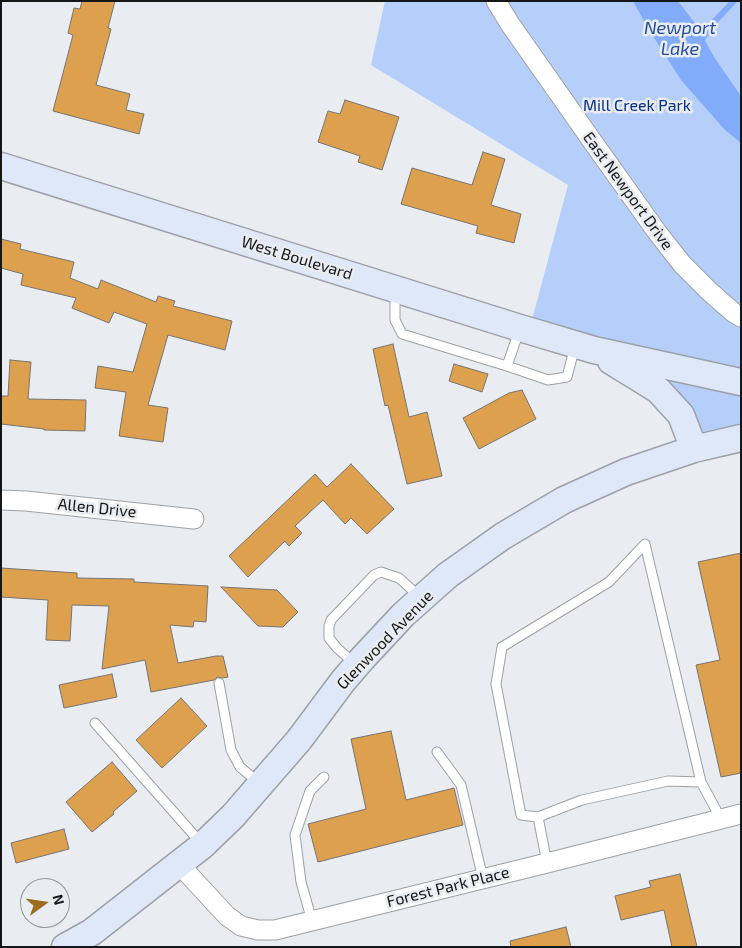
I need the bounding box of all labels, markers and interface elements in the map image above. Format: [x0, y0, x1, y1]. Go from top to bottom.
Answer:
water label: Newport Lake [644, 17, 716, 59]
park label: Mill Creek Park [583, 96, 691, 116]
street label: East Newport Drive [579, 128, 677, 254]
street label: West Boulevard [239, 232, 355, 284]
street label: Allen Drive [57, 494, 137, 522]
street label: Glenwood Avenue [333, 586, 437, 694]
street label: Forest Park Place [385, 862, 511, 912]
north arrow [20, 878, 70, 928]
text: N [50, 893, 69, 906]

